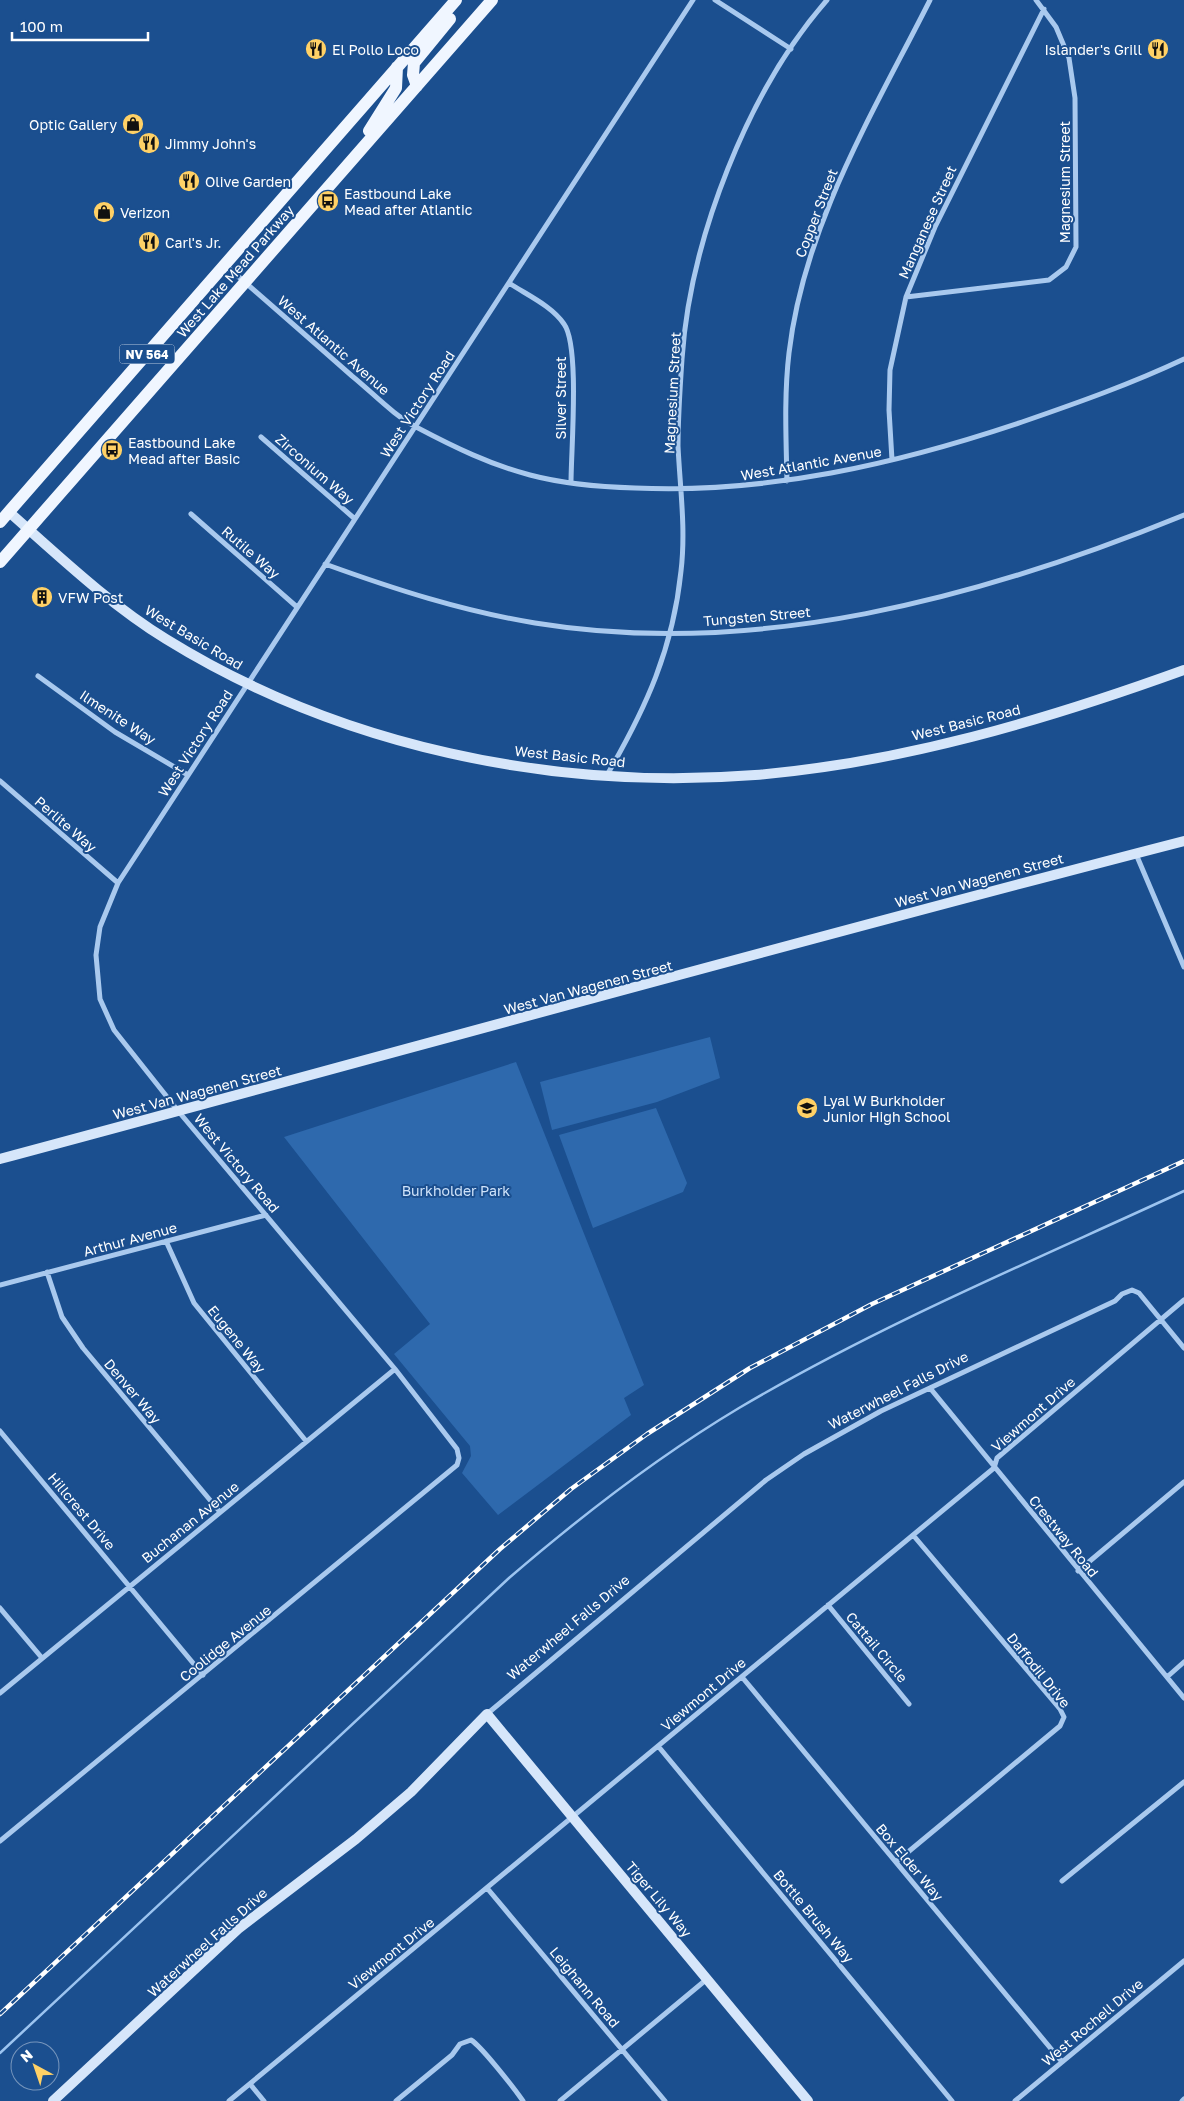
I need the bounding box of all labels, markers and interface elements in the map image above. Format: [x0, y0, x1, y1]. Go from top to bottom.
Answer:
scale bar [12, 10, 149, 42]
text: 100 m [20, 17, 63, 35]
restaurant icon: El Pollo Loco [304, 37, 328, 61]
restaurant icon: Islander's Grill [1146, 37, 1170, 61]
place label: El Pollo Loco [332, 41, 419, 58]
place label: Islander's Grill [1044, 41, 1142, 58]
shop icon: Optic Gallery [121, 112, 145, 136]
place label: Optic Gallery [29, 116, 117, 133]
street label: Magnesium Street [1056, 121, 1073, 243]
restaurant icon: Jimmy John's [137, 131, 161, 155]
place label: Jimmy John's [165, 135, 256, 152]
street label: Manganese Street [894, 163, 960, 281]
street label: Copper Street [791, 166, 841, 260]
restaurant icon: Olive Garden [177, 169, 201, 193]
place label: Olive Garden [205, 173, 291, 190]
place label: Eastbound Lake Mead after Atlantic [344, 185, 473, 218]
bus stop icon: Eastbound Lake Mead after Atlantic [316, 189, 340, 213]
shop icon: Verizon [92, 200, 116, 224]
street label: West Lake Mead Parkway [173, 201, 297, 341]
place label: Verizon [120, 204, 170, 221]
restaurant icon: Carl's Jr. [137, 230, 161, 254]
place label: Carl's Jr. [165, 234, 222, 251]
street label: West Atlantic Avenue [275, 292, 393, 398]
street label: Magnesium Street [660, 332, 684, 454]
road number: NV 564 [120, 344, 174, 364]
street label: West Victory Road [376, 347, 458, 461]
street label: Silver Street [552, 357, 569, 440]
street label: Zirconium Way [272, 430, 358, 508]
place label: Eastbound Lake Mead after Basic [128, 434, 240, 467]
bus stop icon: Eastbound Lake Mead after Basic [100, 438, 124, 462]
street label: West Atlantic Avenue [739, 442, 883, 484]
street label: Rutile Way [218, 522, 284, 582]
building icon: VFW Post [30, 585, 54, 609]
place label: VFW Post [58, 589, 123, 606]
street label: West Basic Road [142, 601, 246, 673]
street label: Tungsten Street [703, 603, 811, 629]
street label: Ilmenite Way [77, 686, 159, 748]
street label: West Victory Road [154, 686, 236, 800]
street label: West Basic Road [910, 700, 1022, 744]
street label: West Basic Road [514, 742, 626, 770]
street label: Perlite Way [32, 793, 101, 856]
street label: West Van Wagenen Street [893, 849, 1065, 911]
street label: West Van Wagenen Street [502, 956, 674, 1018]
street label: West Van Wagenen Street [111, 1061, 283, 1123]
place label: Lyal W Burkholder Junior High School [823, 1092, 951, 1125]
school or university icon: Lyal W Burkholder Junior High School [795, 1096, 819, 1120]
street label: West Victory Road [191, 1110, 283, 1216]
park label: Burkholder Park [402, 1182, 510, 1199]
street label: Arthur Avenue [81, 1218, 179, 1260]
street label: Eugene Way [204, 1302, 270, 1376]
street label: Waterwheel Falls Drive [825, 1347, 971, 1433]
street label: Denver Way [101, 1355, 165, 1427]
street label: Viewmont Drive [988, 1373, 1078, 1455]
street label: Hillcrest Drive [45, 1469, 119, 1553]
street label: Buchanan Avenue [138, 1478, 242, 1566]
street label: Crestway Road [1026, 1492, 1102, 1580]
street label: Waterwheel Falls Drive [503, 1571, 633, 1683]
street label: Coolidge Avenue [176, 1601, 274, 1685]
street label: Cattail Circle [843, 1608, 911, 1686]
street label: Daffodil Drive [1004, 1629, 1074, 1711]
street label: Viewmont Drive [657, 1654, 749, 1734]
street label: Box Elder Way [873, 1820, 947, 1904]
street label: Tiger Lily Way [622, 1858, 696, 1940]
street label: Bottle Brush Way [770, 1866, 858, 1966]
street label: Waterwheel Falls Drive [144, 1884, 270, 2000]
street label: Viewmont Drive [345, 1913, 437, 1993]
street label: Leighann Road [546, 1943, 624, 2031]
street label: West Rochell Drive [1038, 1975, 1146, 2069]
north arrow [10, 2041, 60, 2091]
text: N [17, 2046, 36, 2066]

